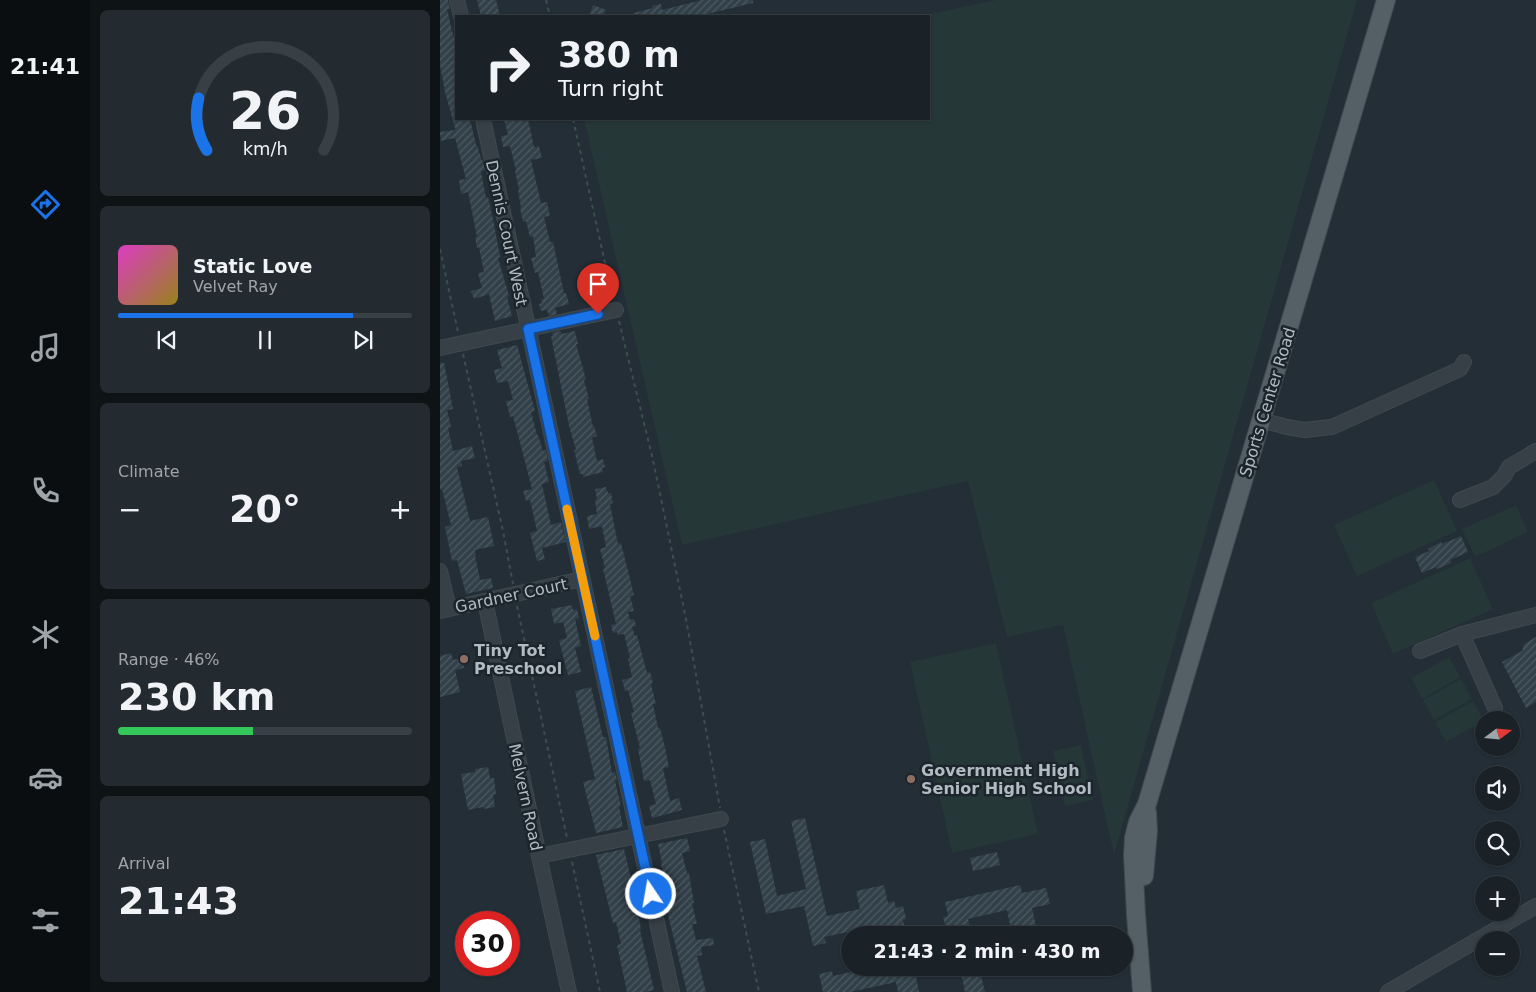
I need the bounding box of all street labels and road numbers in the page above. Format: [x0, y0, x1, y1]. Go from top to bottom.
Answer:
street label: Dennis Court West [482, 158, 531, 308]
street label: Sports Center Road [1236, 325, 1299, 479]
street label: Gardner Court [453, 574, 569, 617]
street label: Melvern Road [505, 742, 546, 852]

